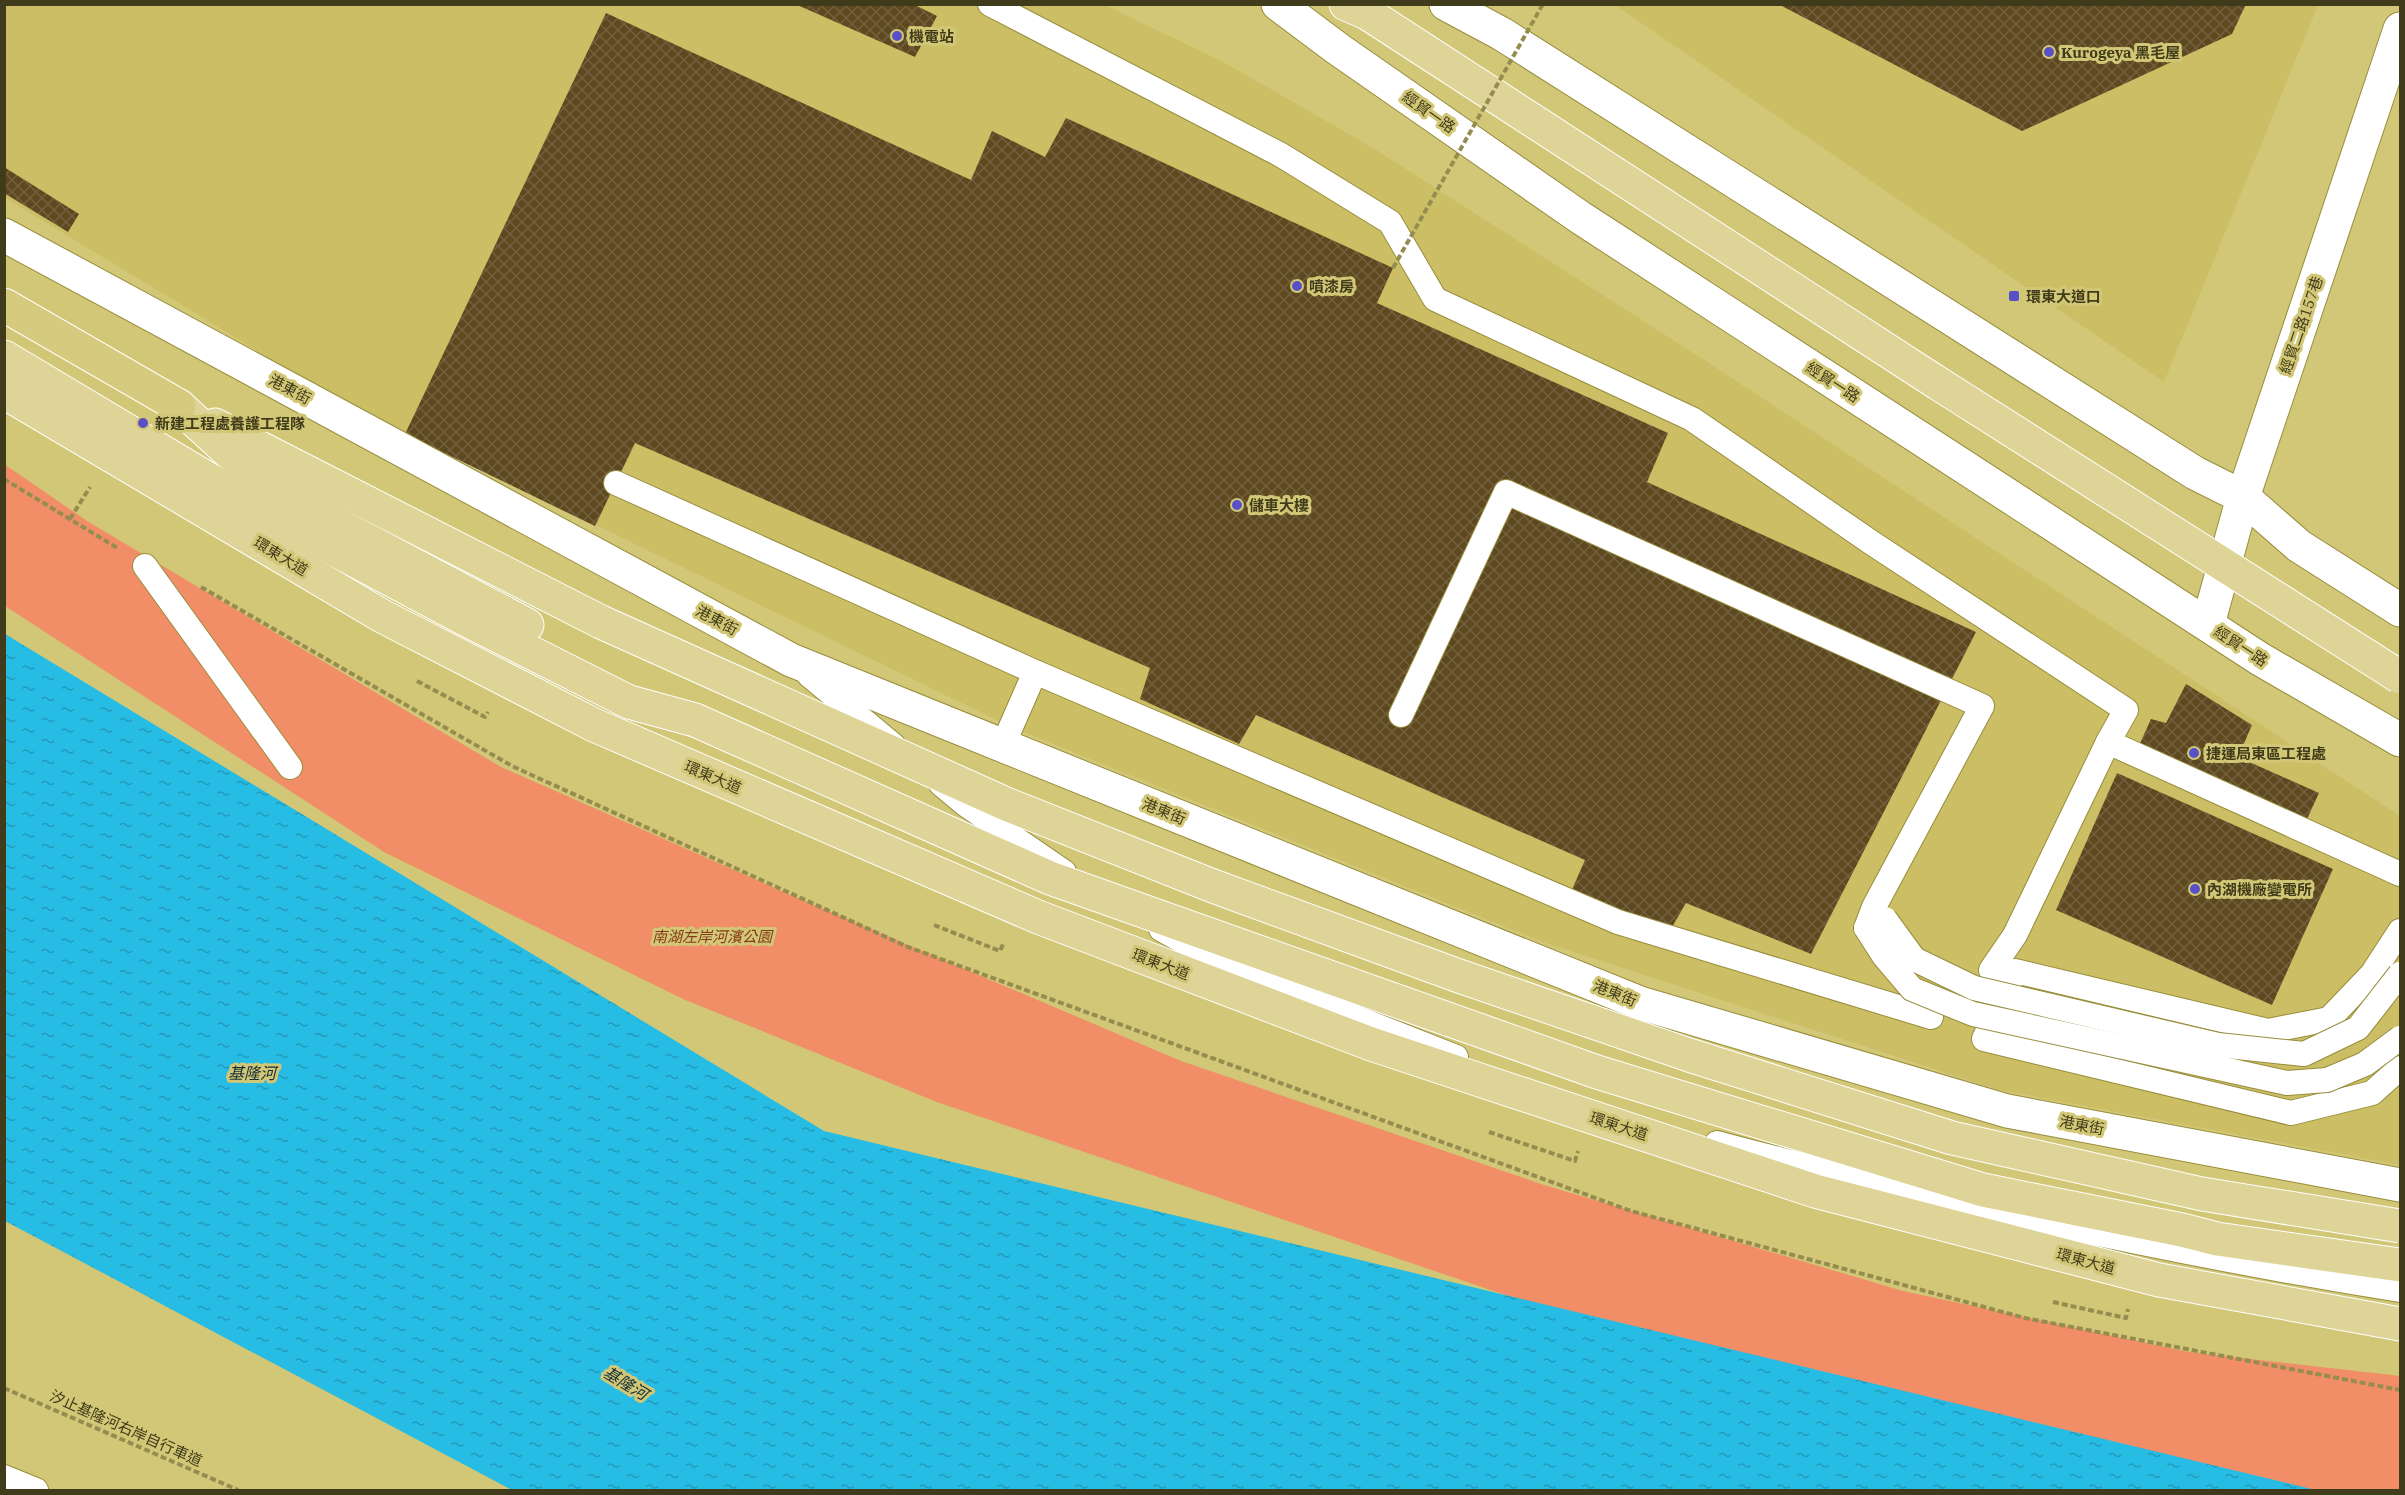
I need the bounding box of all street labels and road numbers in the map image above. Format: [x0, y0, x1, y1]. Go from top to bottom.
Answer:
street label: 經貿一路 [1399, 87, 1459, 137]
street label: 經貿二路157巷 [2275, 274, 2327, 376]
street label: 經貿一路 [1803, 358, 1863, 406]
street label: 港東街 [266, 370, 314, 408]
street label: 環東大道 [250, 532, 312, 580]
street label: 港東街 [693, 601, 741, 639]
street label: 經貿一路 [2211, 622, 2271, 670]
street label: 環東大道 [682, 757, 744, 797]
street label: 港東街 [1140, 794, 1188, 828]
street label: 環東大道 [1130, 944, 1192, 984]
street label: 港東街 [1591, 976, 1639, 1010]
street label: 環東大道 [1588, 1108, 1650, 1144]
street label: 港東街 [2058, 1111, 2106, 1139]
street label: 環東大道 [2055, 1244, 2117, 1278]
street label: 汐止基隆河右岸自行車道 [47, 1386, 205, 1470]

